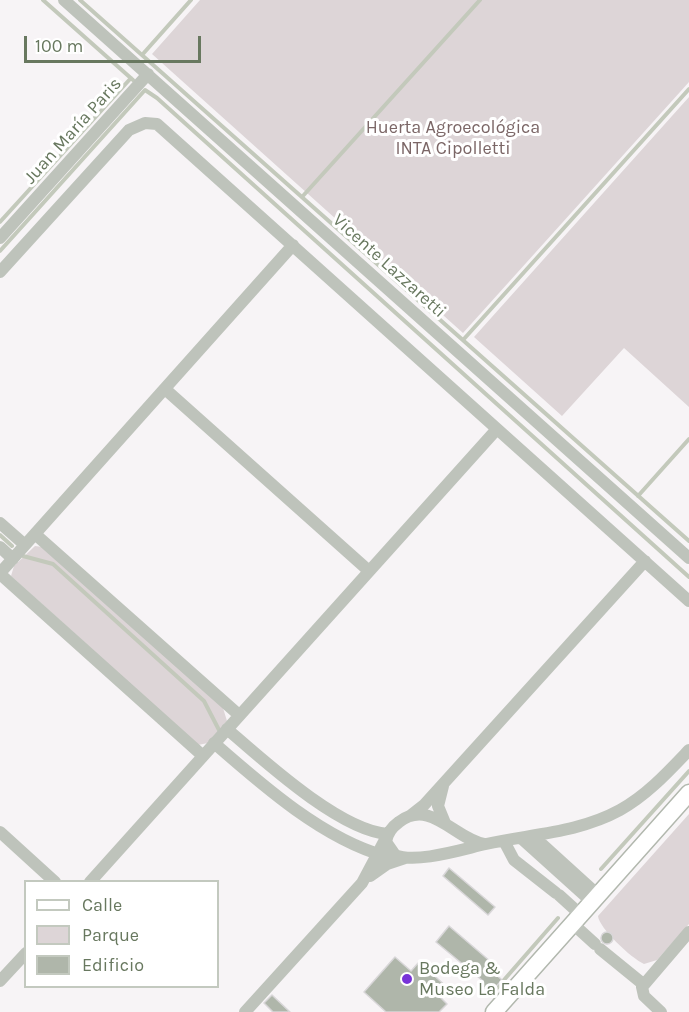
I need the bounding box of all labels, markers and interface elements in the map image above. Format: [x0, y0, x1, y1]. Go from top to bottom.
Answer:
scale bar [27, 24, 204, 62]
text: 100 m [35, 35, 83, 57]
street label: Juan María Paris [20, 73, 126, 189]
park label: Huerta Agroecológica INTA Cipolletti [366, 117, 540, 160]
street label: Vicente Lazzaretti [328, 209, 450, 323]
legend [24, 880, 219, 988]
text: Calle [82, 894, 122, 916]
text: Parque [82, 924, 139, 946]
text: Edificio [82, 954, 144, 976]
place label: Bodega & Museo La Falda [419, 958, 545, 1000]
marker: Bodega & Museo La Falda [400, 972, 414, 986]

